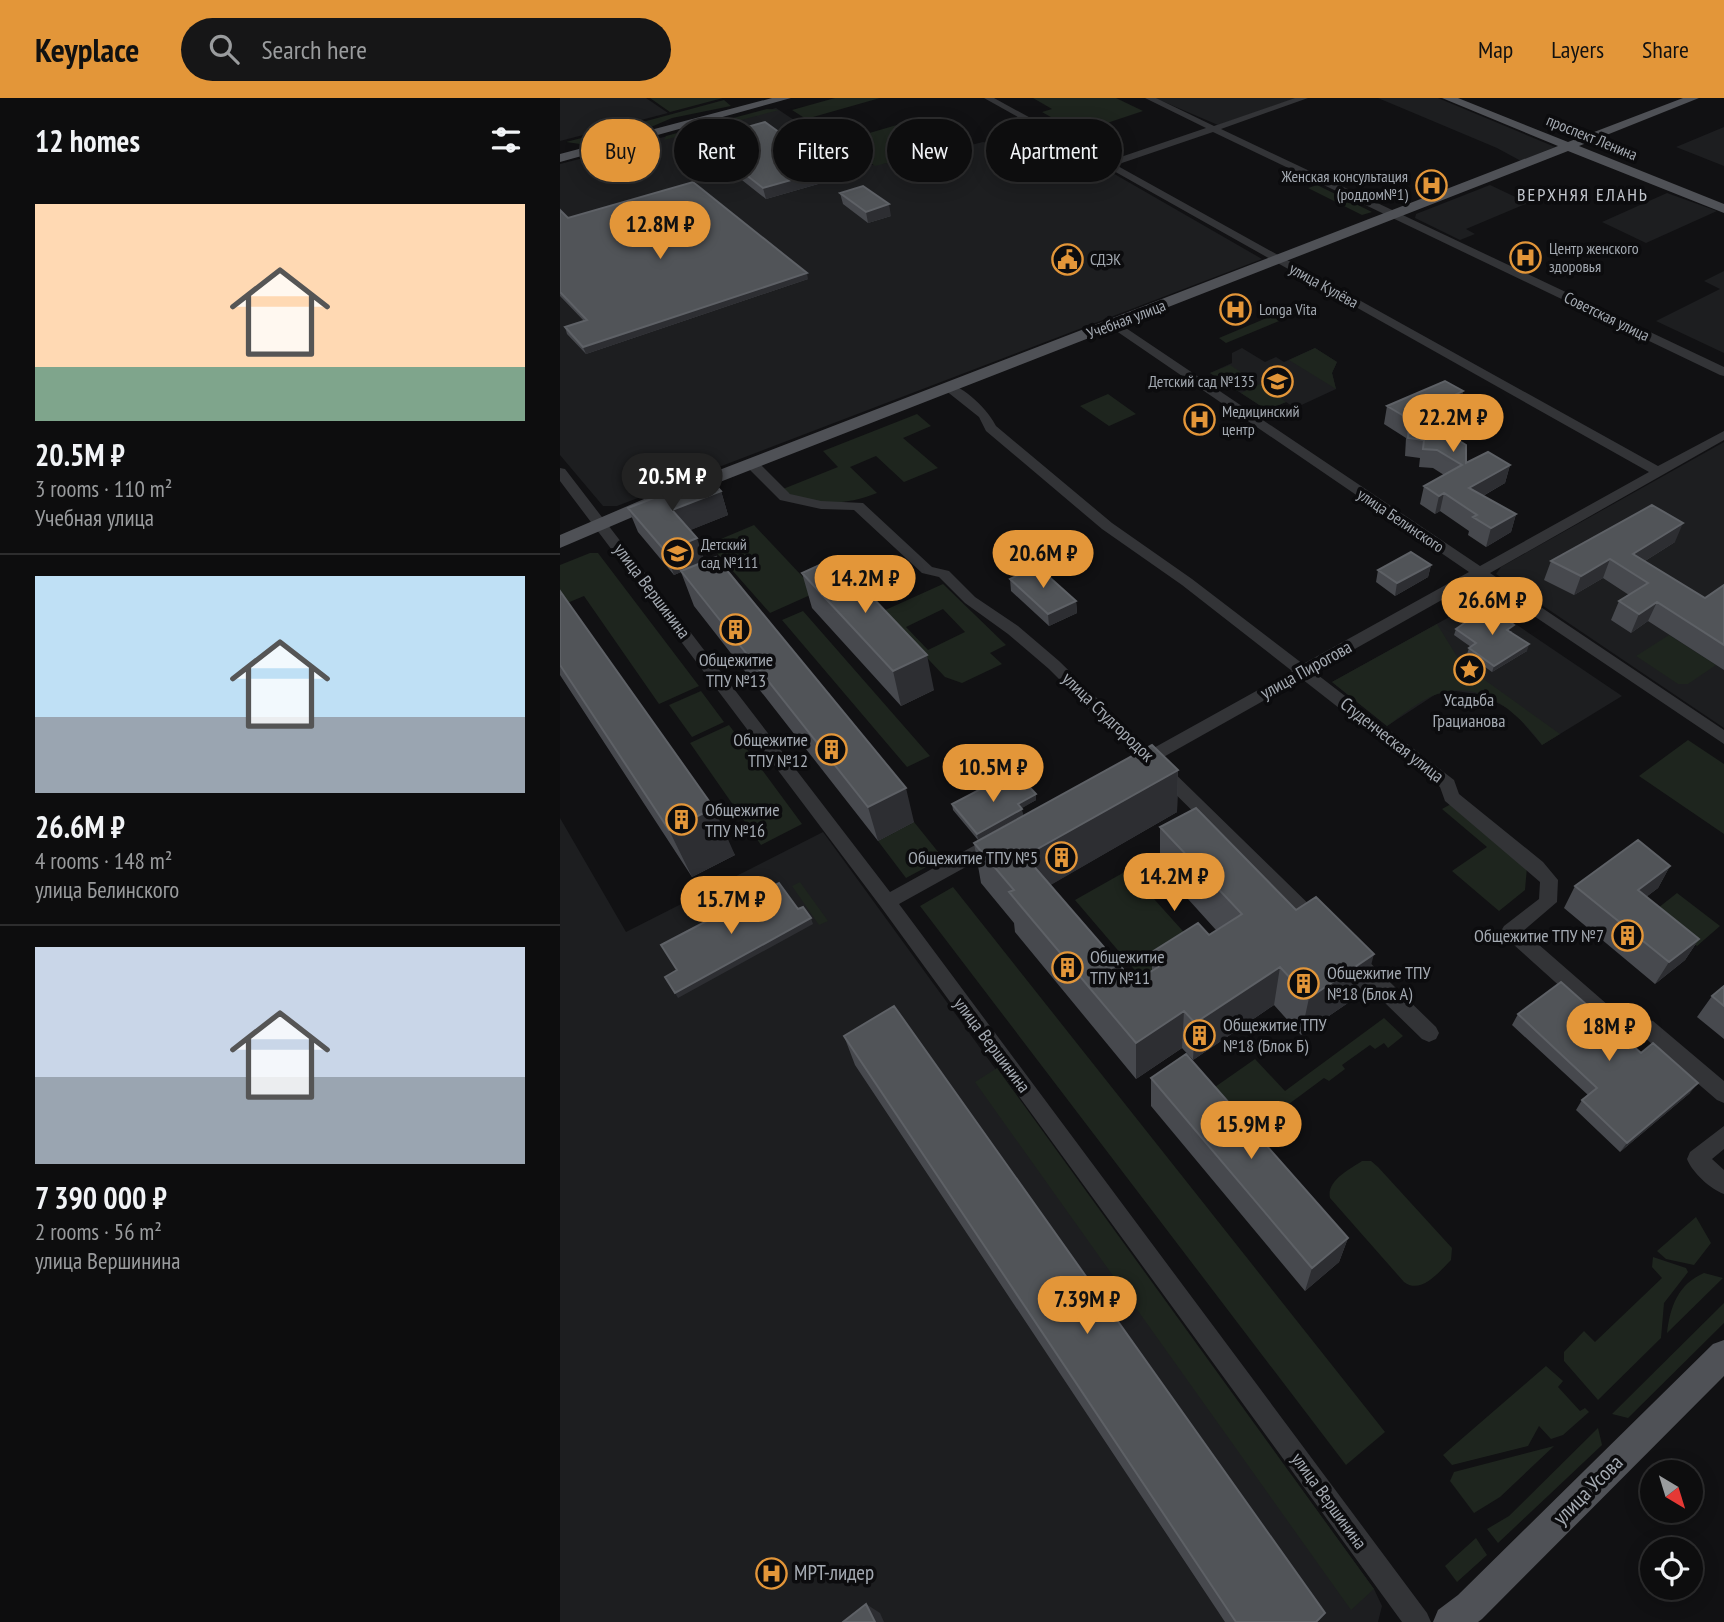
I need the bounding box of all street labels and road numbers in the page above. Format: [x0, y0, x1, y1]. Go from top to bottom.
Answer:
street label: проспект Ленина [1544, 110, 1640, 164]
street label: улица Кулёва [1286, 258, 1362, 312]
street label: Советская улица [1561, 287, 1653, 345]
street label: Учебная улица [1084, 295, 1168, 343]
street label: улица Белинского [1354, 484, 1448, 556]
street label: улица Вершинина [609, 538, 696, 643]
street label: улица Пирогова [1256, 635, 1356, 704]
street label: улица Студгородок [1057, 667, 1159, 766]
street label: Студенческая улица [1336, 692, 1449, 787]
street label: улица Вершинина [949, 992, 1036, 1097]
street label: улица Вершинина [1287, 1448, 1372, 1553]
street label: улица Усова [1547, 1449, 1628, 1530]

